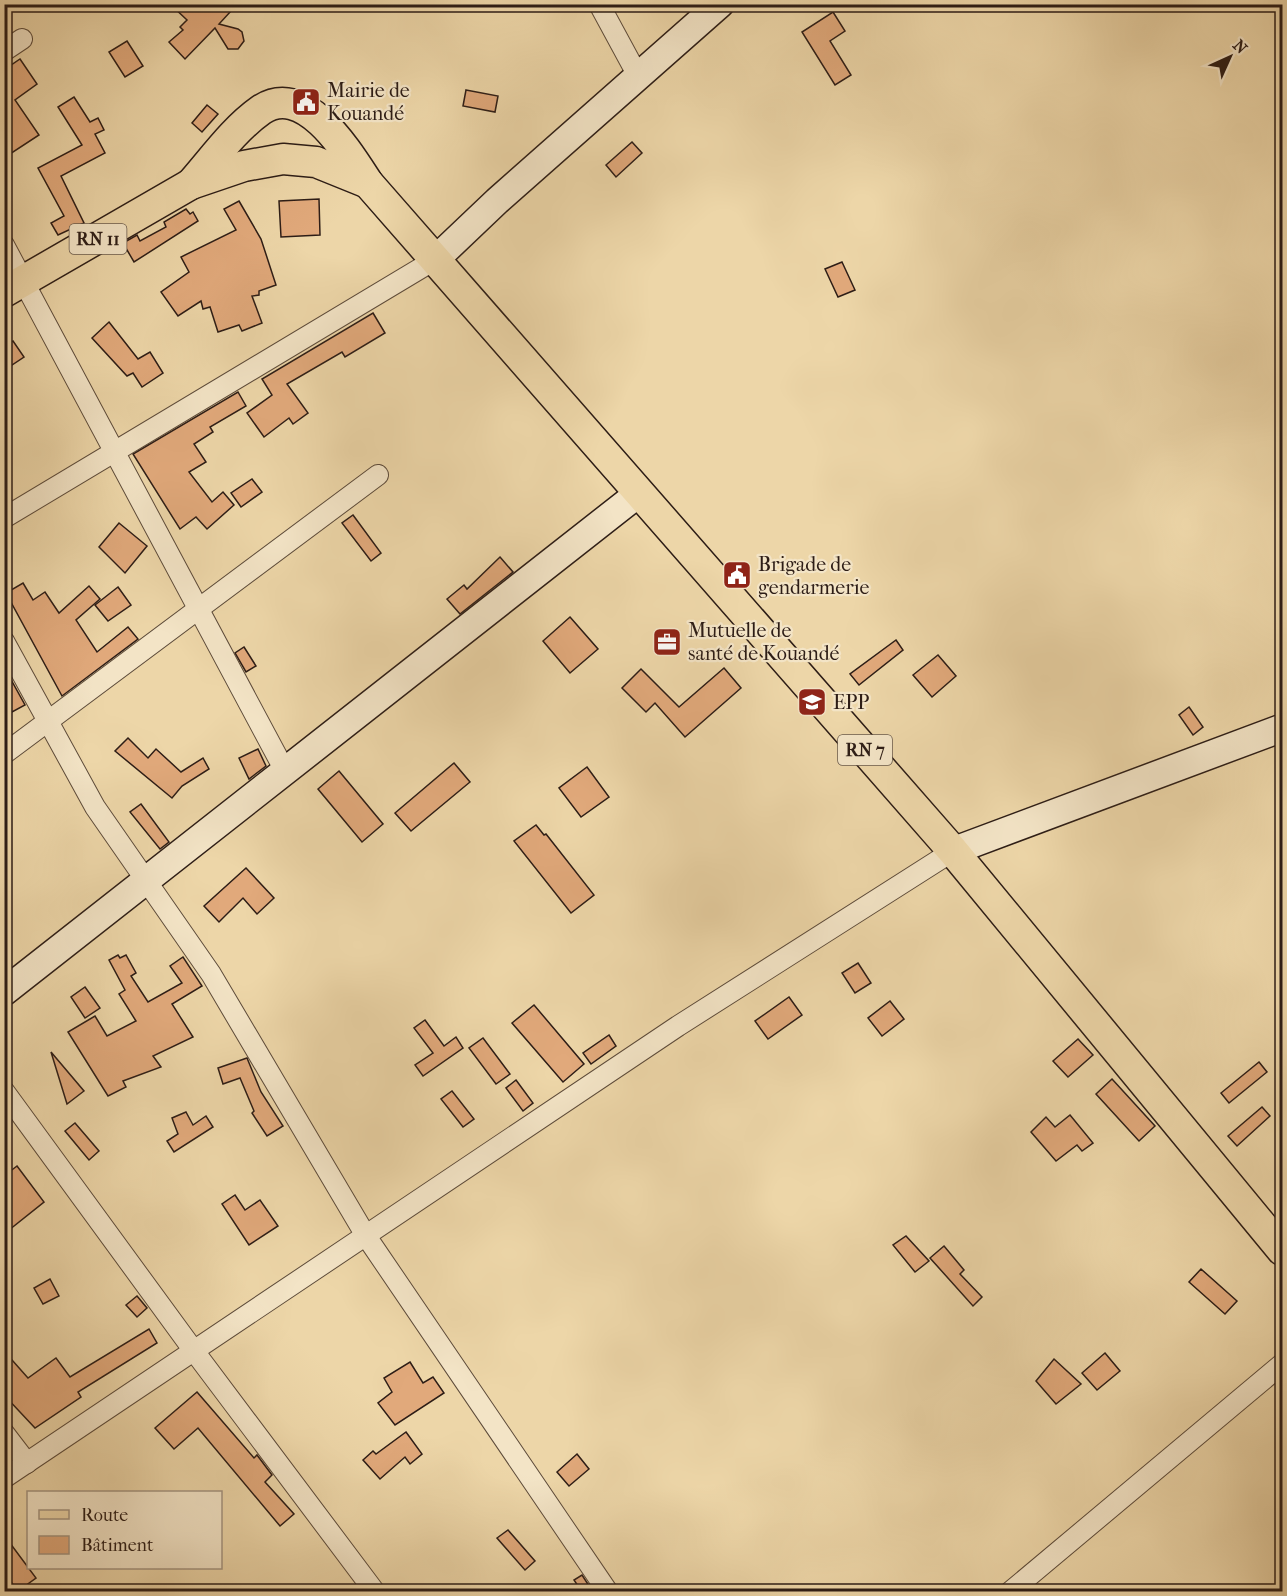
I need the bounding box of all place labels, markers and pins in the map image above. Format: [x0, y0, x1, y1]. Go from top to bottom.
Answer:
place label: Mairie de Kouandé [327, 79, 410, 125]
public building icon: Mairie de Kouandé [290, 86, 322, 118]
place label: Brigade de gendarmerie [758, 553, 869, 599]
public building icon: Brigade de gendarmerie [721, 559, 753, 591]
place label: Mutuelle de santé de Kouandé [688, 619, 840, 665]
office icon: Mutuelle de santé de Kouandé [651, 626, 683, 658]
school or university icon: EPP [796, 686, 828, 718]
place label: EPP [833, 691, 869, 714]

